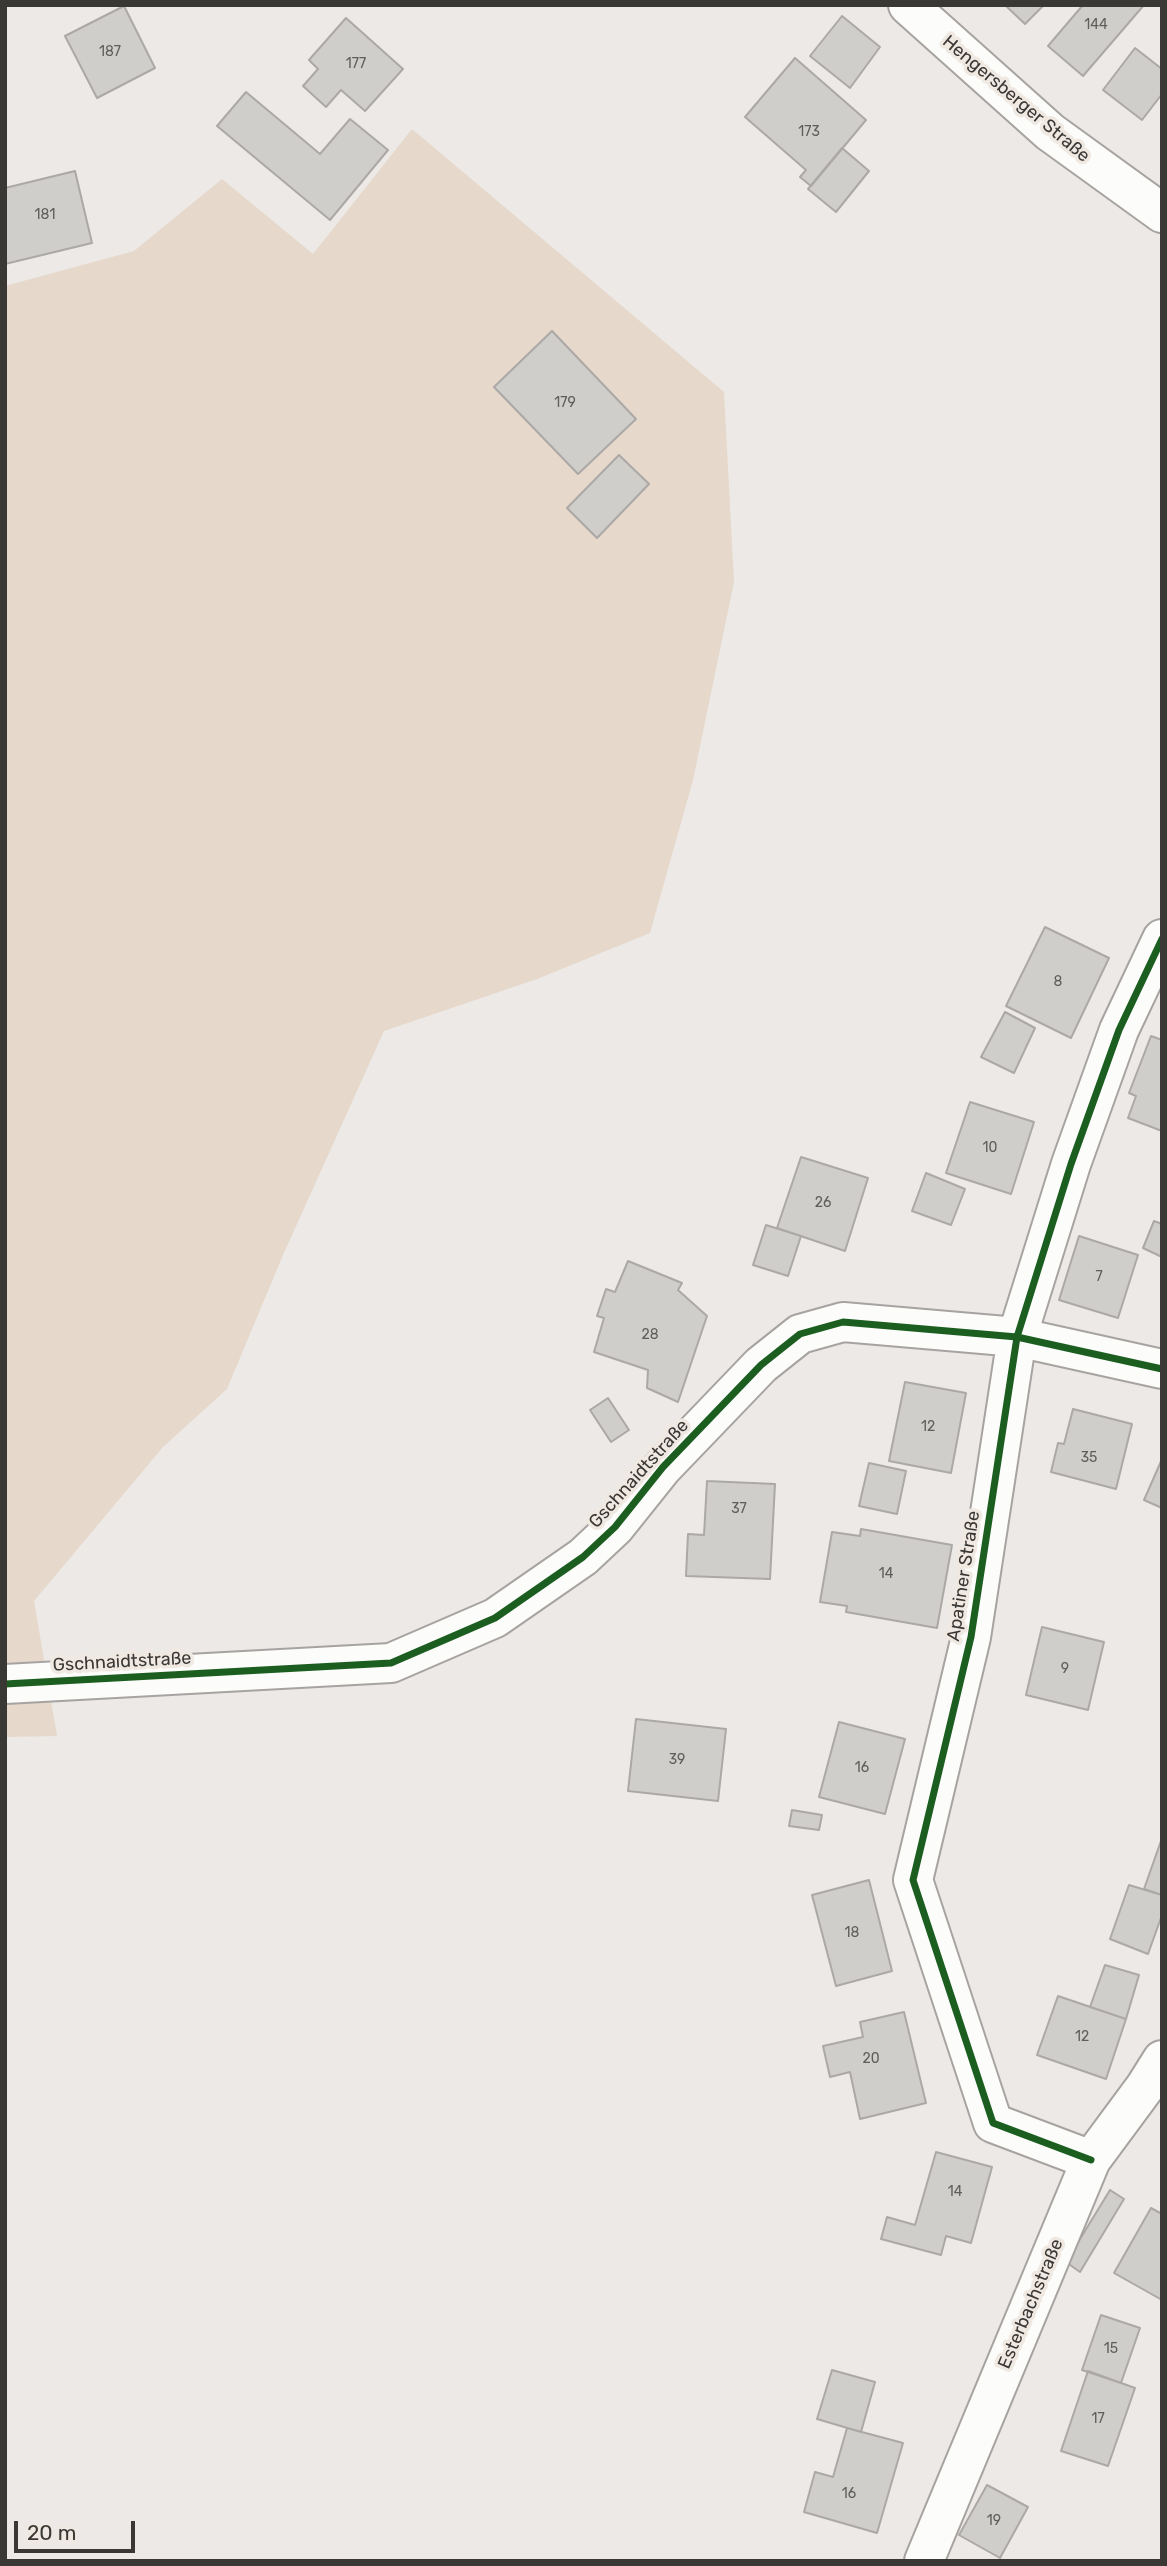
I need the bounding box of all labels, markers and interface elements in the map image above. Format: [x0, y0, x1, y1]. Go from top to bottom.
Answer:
house number: 144 [1084, 17, 1108, 33]
street label: Hengersberger Straße [938, 31, 1094, 167]
house number: 187 [99, 44, 121, 60]
house number: 177 [346, 56, 366, 72]
house number: 173 [798, 124, 820, 140]
house number: 181 [35, 207, 55, 223]
house number: 179 [554, 395, 576, 411]
house number: 8 [1054, 974, 1062, 990]
house number: 10 [983, 1140, 997, 1156]
house number: 26 [815, 1195, 831, 1211]
house number: 7 [1095, 1269, 1103, 1285]
house number: 28 [641, 1327, 659, 1343]
street label: Gschnaidtstraße [585, 1415, 693, 1533]
house number: 12 [921, 1419, 935, 1435]
house number: 35 [1081, 1450, 1097, 1466]
house number: 37 [731, 1501, 747, 1517]
street label: Apatiner Straße [943, 1509, 985, 1643]
house number: 14 [879, 1566, 893, 1582]
street label: Gschnaidtstraße [52, 1648, 192, 1676]
house number: 9 [1061, 1661, 1069, 1677]
house number: 39 [669, 1752, 685, 1768]
house number: 16 [855, 1760, 869, 1776]
house number: 18 [845, 1925, 859, 1941]
house number: 12 [1075, 2029, 1089, 2045]
house number: 20 [862, 2051, 880, 2067]
house number: 14 [948, 2184, 962, 2200]
street label: Esterbachstraße [994, 2236, 1068, 2372]
house number: 15 [1104, 2341, 1118, 2357]
house number: 17 [1091, 2411, 1105, 2427]
house number: 16 [842, 2486, 856, 2502]
scale bar [18, 2506, 138, 2550]
house number: 19 [987, 2513, 1001, 2529]
text: 20 m [27, 2520, 76, 2545]

